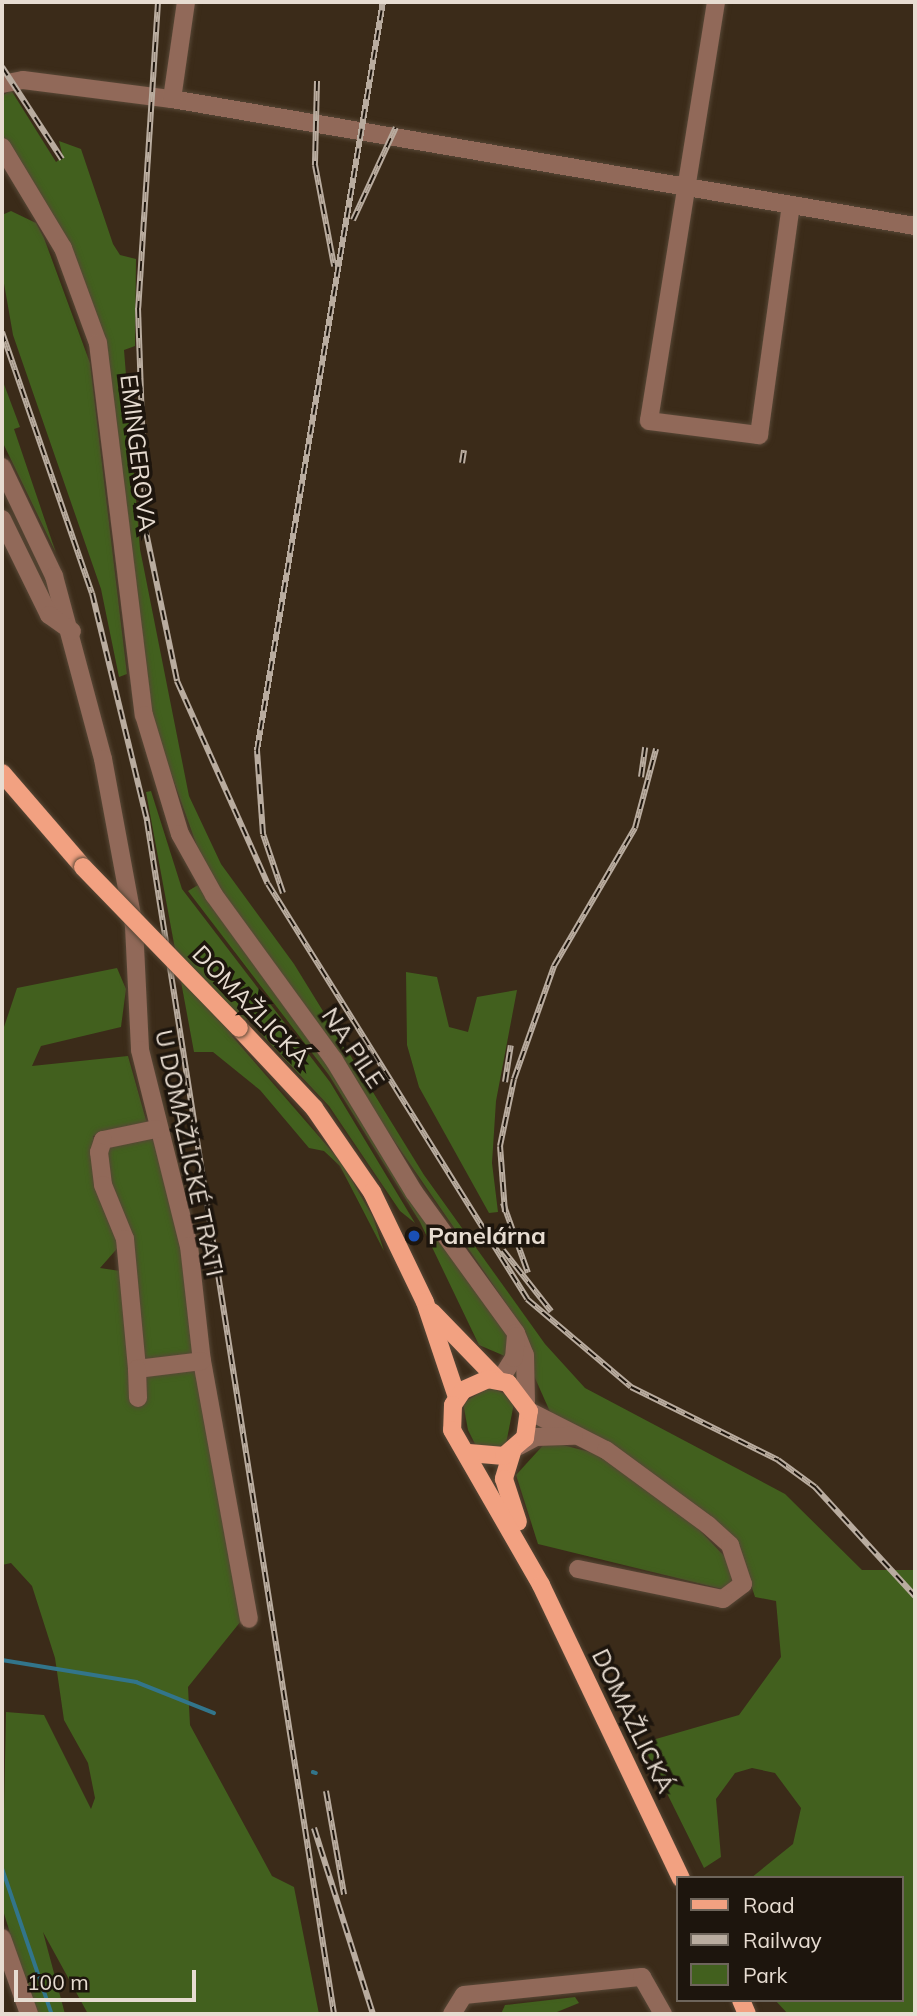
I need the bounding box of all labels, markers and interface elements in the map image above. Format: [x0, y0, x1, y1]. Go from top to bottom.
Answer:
street label: EMINGEROVA [114, 373, 162, 533]
street label: DOMAŽLICKÁ [186, 940, 316, 1072]
street label: NA PILE [316, 1002, 390, 1094]
street label: U DOMAŽLICKÉ TRATI [149, 1027, 229, 1279]
place label: Panelárna [428, 1222, 546, 1250]
marker: Panelárna [406, 1228, 422, 1244]
street label: DOMAŽLICKÁ [586, 1644, 680, 1798]
legend [676, 1876, 903, 2002]
text: Road [743, 1892, 794, 1918]
text: Railway [743, 1927, 822, 1953]
scale bar [18, 1956, 200, 2000]
text: Park [743, 1962, 787, 1988]
text: 100 m [27, 1969, 89, 1995]

